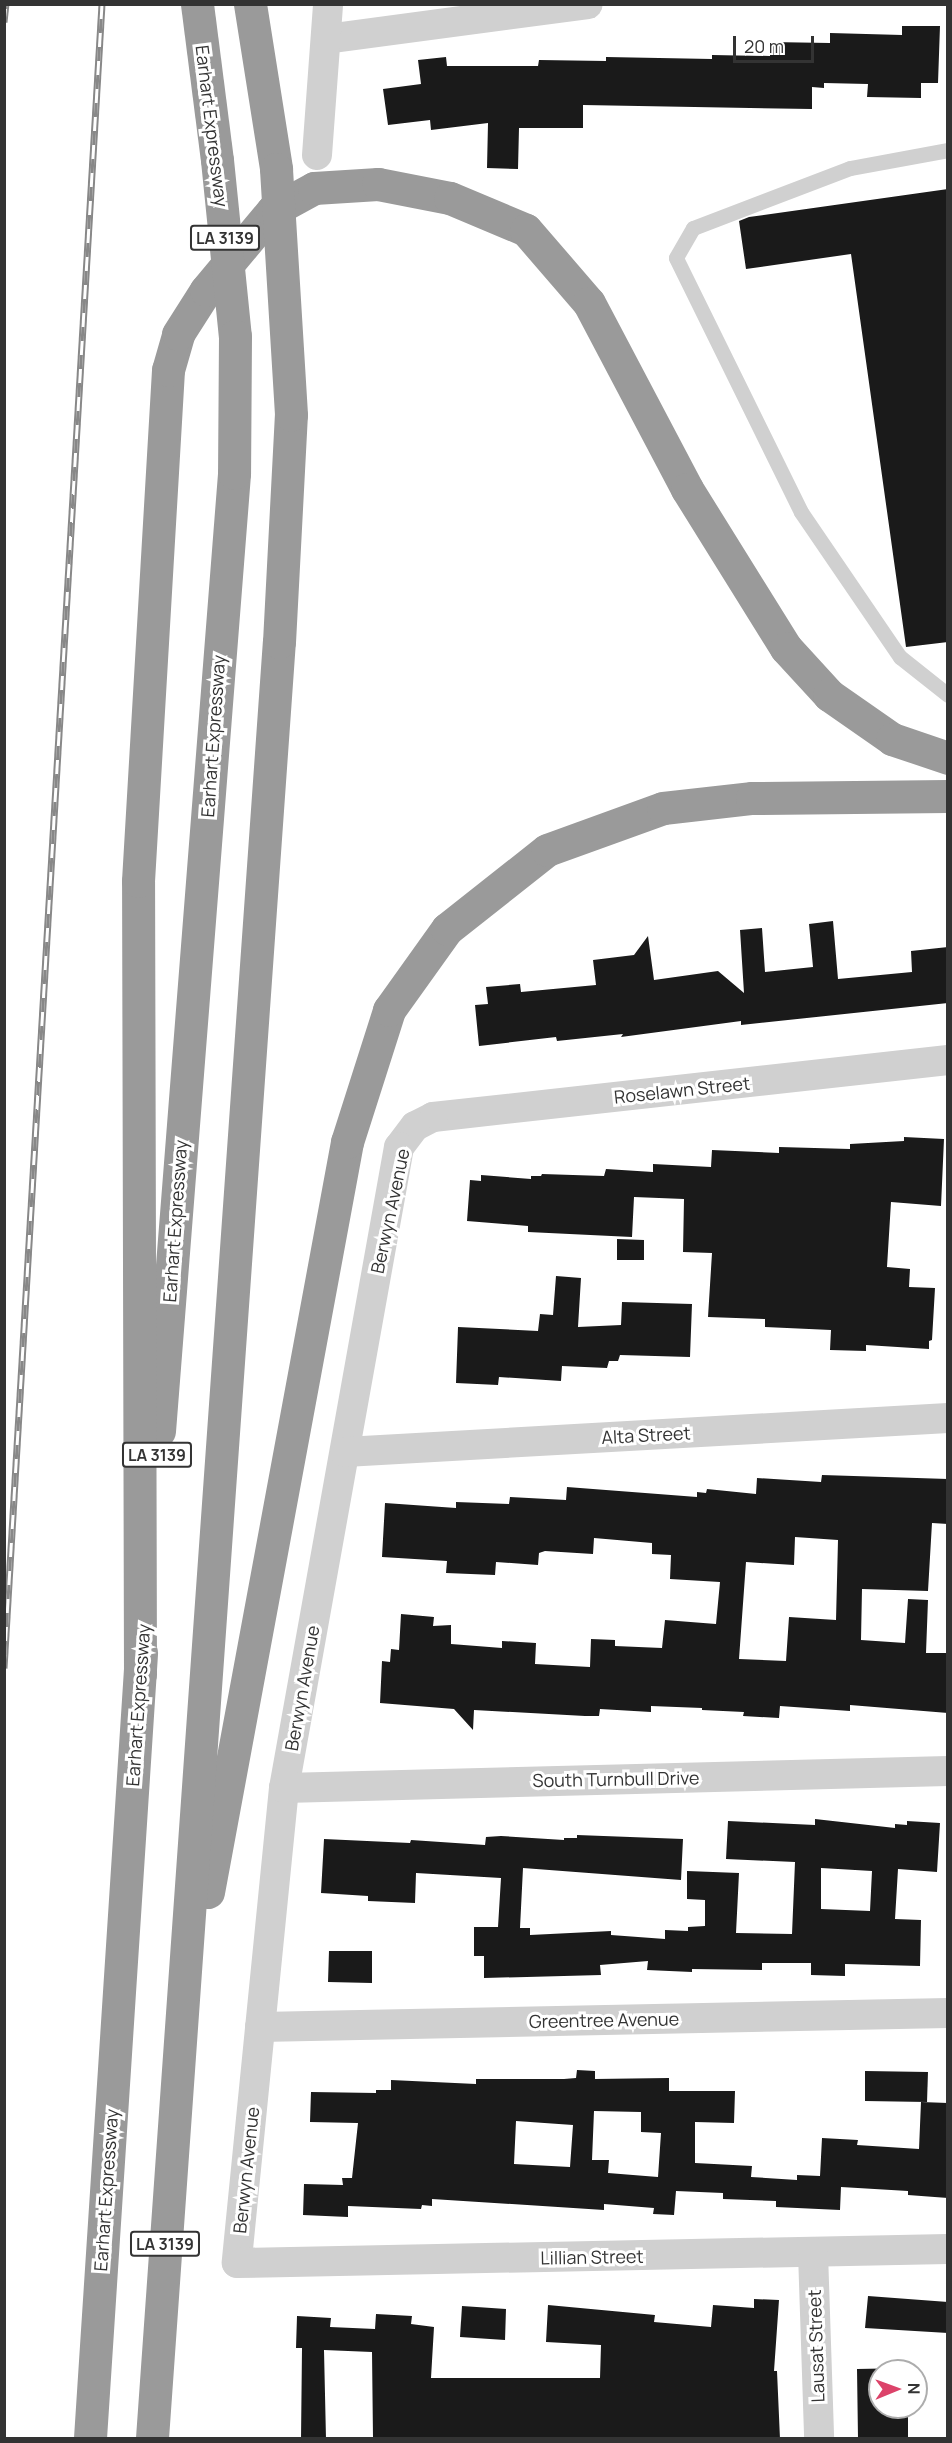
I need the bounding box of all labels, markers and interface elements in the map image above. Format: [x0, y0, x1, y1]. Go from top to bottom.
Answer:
scale bar [736, 24, 817, 62]
text: 20 m [744, 34, 784, 58]
street label: Earhart Expressway [191, 44, 233, 208]
road number: LA 3139 [189, 225, 261, 251]
street label: Earhart Expressway [197, 654, 229, 818]
street label: Roselawn Street [613, 1072, 751, 1108]
street label: Earhart Expressway [159, 1139, 191, 1303]
street label: Berwyn Avenue [366, 1147, 414, 1275]
street label: Alta Street [601, 1422, 691, 1448]
road number: LA 3139 [121, 1442, 193, 1468]
street label: Earhart Expressway [122, 1623, 154, 1787]
street label: Berwyn Avenue [280, 1624, 324, 1752]
street label: South Turnbull Drive [532, 1767, 700, 1791]
street label: Greentree Avenue [529, 2008, 679, 2032]
street label: Berwyn Avenue [229, 2106, 263, 2234]
street label: Earhart Expressway [90, 2108, 122, 2272]
road number: LA 3139 [129, 2231, 201, 2257]
street label: Lillian Street [540, 2245, 644, 2269]
street label: Lausat Street [803, 2289, 829, 2403]
north arrow [868, 2359, 928, 2419]
text: N [903, 2383, 925, 2395]

